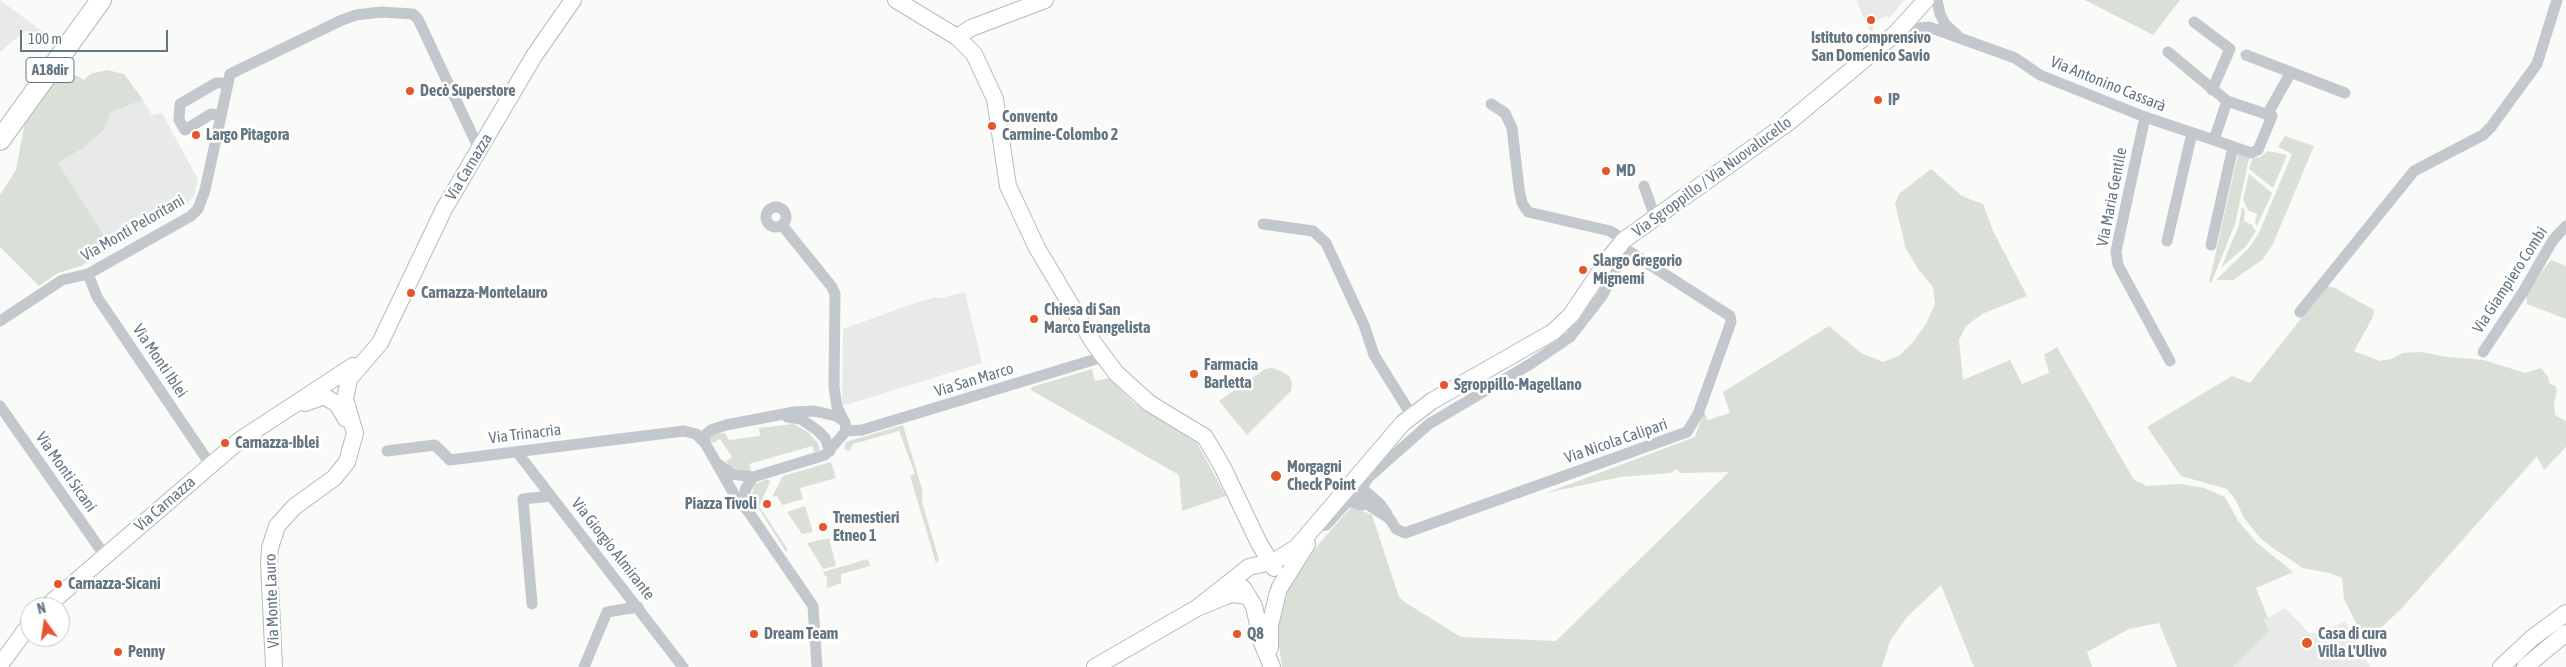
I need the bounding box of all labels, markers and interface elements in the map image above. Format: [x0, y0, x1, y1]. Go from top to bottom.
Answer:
marker: Istituto comprensivo San Domenico Savio [1865, 14, 1877, 26]
scale bar [22, 20, 170, 52]
place label: Istituto comprensivo San Domenico Savio [1811, 28, 1931, 66]
text: 100 m [28, 30, 62, 47]
street label: Via Antonino Cassarà [2047, 52, 2169, 116]
road number: A18dir [26, 58, 74, 82]
place label: Decò Superstore [420, 81, 515, 101]
marker: Decò Superstore [404, 85, 416, 97]
place label: IP [1888, 90, 1900, 110]
marker: IP [1872, 94, 1884, 106]
place label: Convento Carmine-Colombo 2 [1002, 107, 1118, 145]
street label: Via Sgroppillo / Via Nuovalucello [1629, 113, 1795, 241]
marker: Convento Carmine-Colombo 2 [986, 120, 998, 132]
place label: Largo Pitagora [206, 125, 289, 145]
marker: Largo Pitagora [190, 129, 202, 141]
street label: Via Carnazza [442, 130, 496, 204]
street label: Via Maria Gentile [2093, 146, 2131, 248]
place label: MD [1616, 161, 1636, 181]
marker: MD [1600, 165, 1612, 177]
street label: Via Monti Peloritani [78, 191, 188, 265]
street label: Via Giampiero Combi [2469, 223, 2551, 337]
place label: Slargo Gregorio Mignemi [1593, 251, 1682, 289]
marker: Slargo Gregorio Mignemi [1577, 264, 1589, 276]
place label: Carnazza-Montelauro [421, 283, 548, 303]
marker: Carnazza-Montelauro [405, 287, 417, 299]
place label: Chiesa di San Marco Evangelista [1044, 300, 1150, 338]
marker: Chiesa di San Marco Evangelista [1028, 313, 1040, 325]
street label: Via Monti Iblei [128, 321, 192, 401]
place label: Farmacia Barletta [1204, 355, 1258, 393]
street label: Via San Marco [932, 359, 1016, 401]
marker: Farmacia Barletta [1188, 368, 1200, 380]
place label: Sgroppillo-Magellano [1454, 375, 1582, 395]
marker: Sgroppillo-Magellano [1438, 379, 1450, 391]
street label: Via Nicola Calipari [1562, 414, 1670, 468]
street label: Via Trinacria [488, 420, 562, 448]
street label: Via Monti Sicani [32, 428, 100, 516]
place label: Carnazza-Iblei [235, 433, 319, 453]
marker: Carnazza-Iblei [219, 437, 231, 449]
place label: Morgagni Check Point [1287, 457, 1356, 495]
marker: Morgagni Check Point [1269, 469, 1283, 483]
street label: Via Carnazza [131, 472, 199, 536]
street label: Via Giorgio Almirante [567, 494, 659, 604]
place label: Piazza Tivoli [685, 494, 757, 514]
marker: Piazza Tivoli [761, 498, 773, 510]
place label: Tremestieri Etneo 1 [833, 508, 899, 546]
marker: Tremestieri Etneo 1 [817, 521, 829, 533]
street label: Via Monte Lauro [261, 553, 283, 649]
place label: Carnazza-Sicani [68, 574, 161, 594]
marker: Carnazza-Sicani [52, 578, 64, 590]
north arrow [20, 597, 70, 647]
text: N [36, 600, 48, 617]
place label: Dream Team [764, 624, 838, 644]
place label: Q8 [1247, 624, 1264, 644]
place label: Casa di cura Villa L'Ulivo [2318, 624, 2387, 662]
marker: Dream Team [748, 628, 760, 640]
marker: Q8 [1231, 628, 1243, 640]
marker: Casa di cura Villa L'Ulivo [2300, 636, 2314, 650]
place label: Penny [128, 642, 165, 662]
marker: Penny [112, 646, 124, 658]

